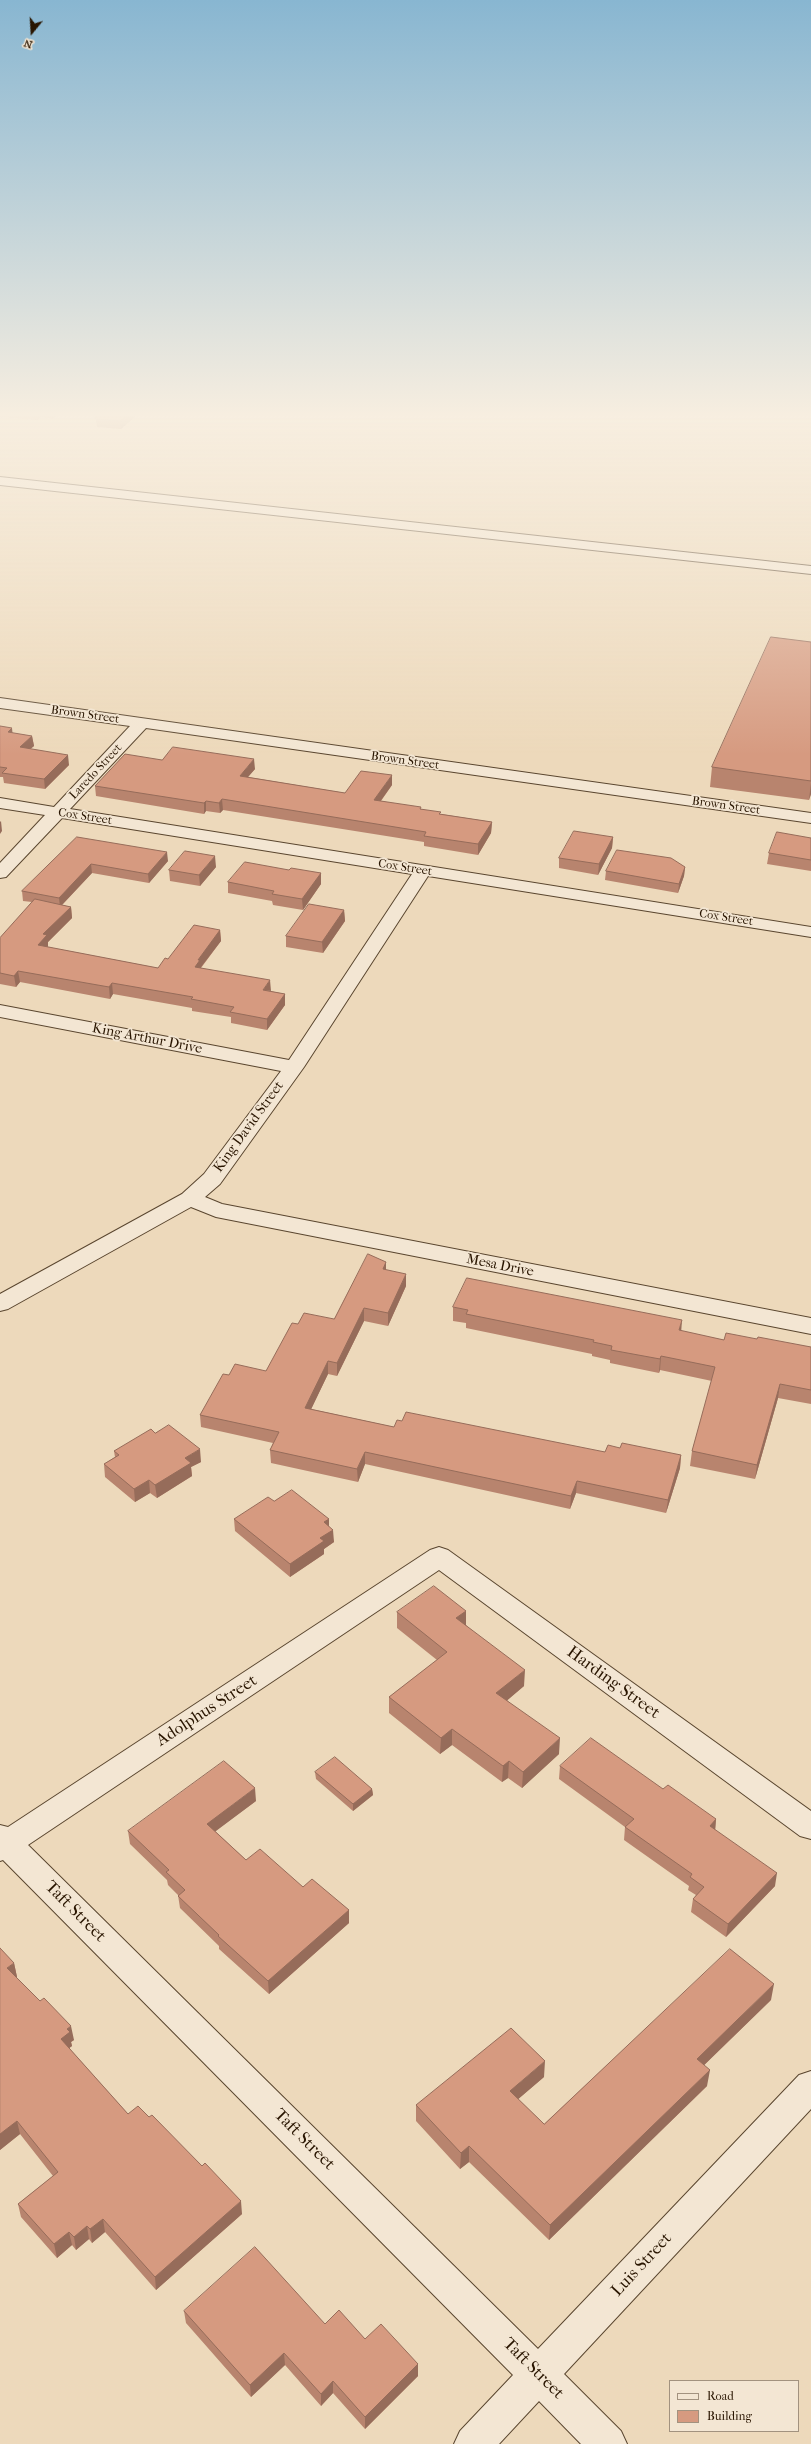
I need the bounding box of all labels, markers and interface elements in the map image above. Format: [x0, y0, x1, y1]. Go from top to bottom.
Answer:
north arrow [12, 12, 52, 52]
text: N [22, 36, 34, 51]
street label: Brown Street [50, 703, 120, 727]
street label: Laredo Street [67, 741, 125, 803]
street label: Brown Street [370, 749, 440, 773]
street label: Brown Street [691, 794, 761, 818]
street label: Cox Street [57, 806, 113, 828]
street label: Cox Street [377, 857, 433, 879]
street label: Cox Street [698, 907, 754, 929]
street label: King Arthur Drive [91, 1020, 203, 1058]
street label: King David Street [210, 1078, 288, 1176]
street label: Mesa Drive [465, 1251, 535, 1281]
street label: Harding Street [562, 1642, 664, 1724]
street label: Adolphus Street [153, 1671, 261, 1751]
street label: Taft Street [40, 1877, 110, 1947]
street label: Taft Street [269, 2105, 339, 2175]
street label: Luis Street [607, 2229, 677, 2301]
street label: Taft Street [498, 2334, 568, 2404]
legend [669, 2380, 799, 2432]
text: Road [707, 2389, 734, 2403]
text: Building [707, 2409, 752, 2423]

